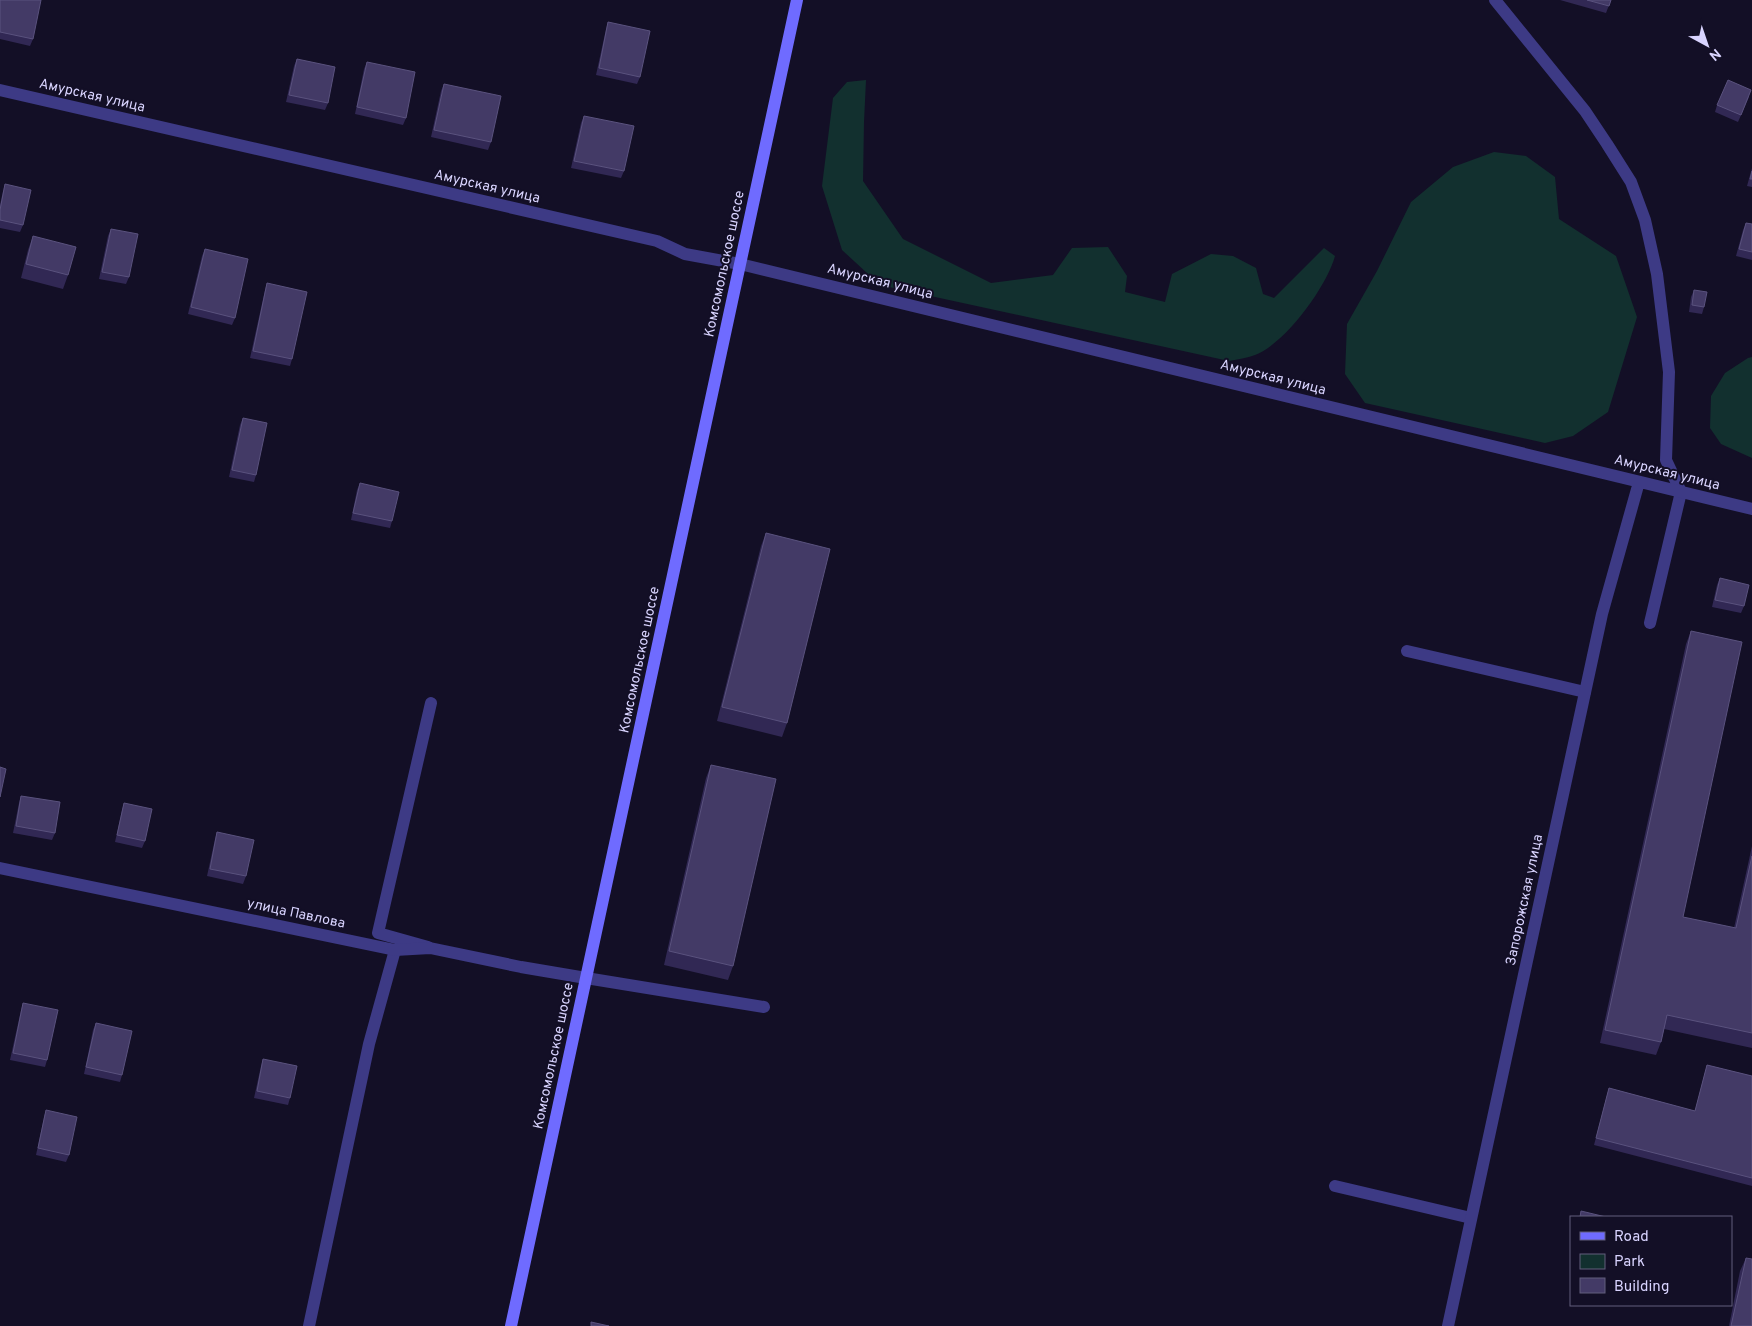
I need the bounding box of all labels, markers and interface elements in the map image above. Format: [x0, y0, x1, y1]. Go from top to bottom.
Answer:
north arrow [1682, 20, 1732, 70]
text: N [1705, 44, 1724, 64]
street label: Амурская улица [37, 76, 147, 116]
street label: Амурская улица [432, 167, 542, 207]
street label: Комсомольское шоссе [701, 189, 749, 339]
street label: Амурская улица [825, 261, 935, 303]
street label: Амурская улица [1218, 357, 1328, 399]
street label: Амурская улица [1612, 452, 1722, 494]
street label: Комсомольское шоссе [616, 585, 664, 735]
street label: Запорожская улица [1503, 833, 1547, 967]
street label: улица Павлова [245, 895, 347, 933]
street label: Комсомольское шоссе [530, 981, 578, 1131]
legend [1570, 1216, 1732, 1306]
text: Road [1614, 1228, 1649, 1247]
text: Park [1614, 1253, 1645, 1272]
text: Building [1614, 1278, 1669, 1297]

